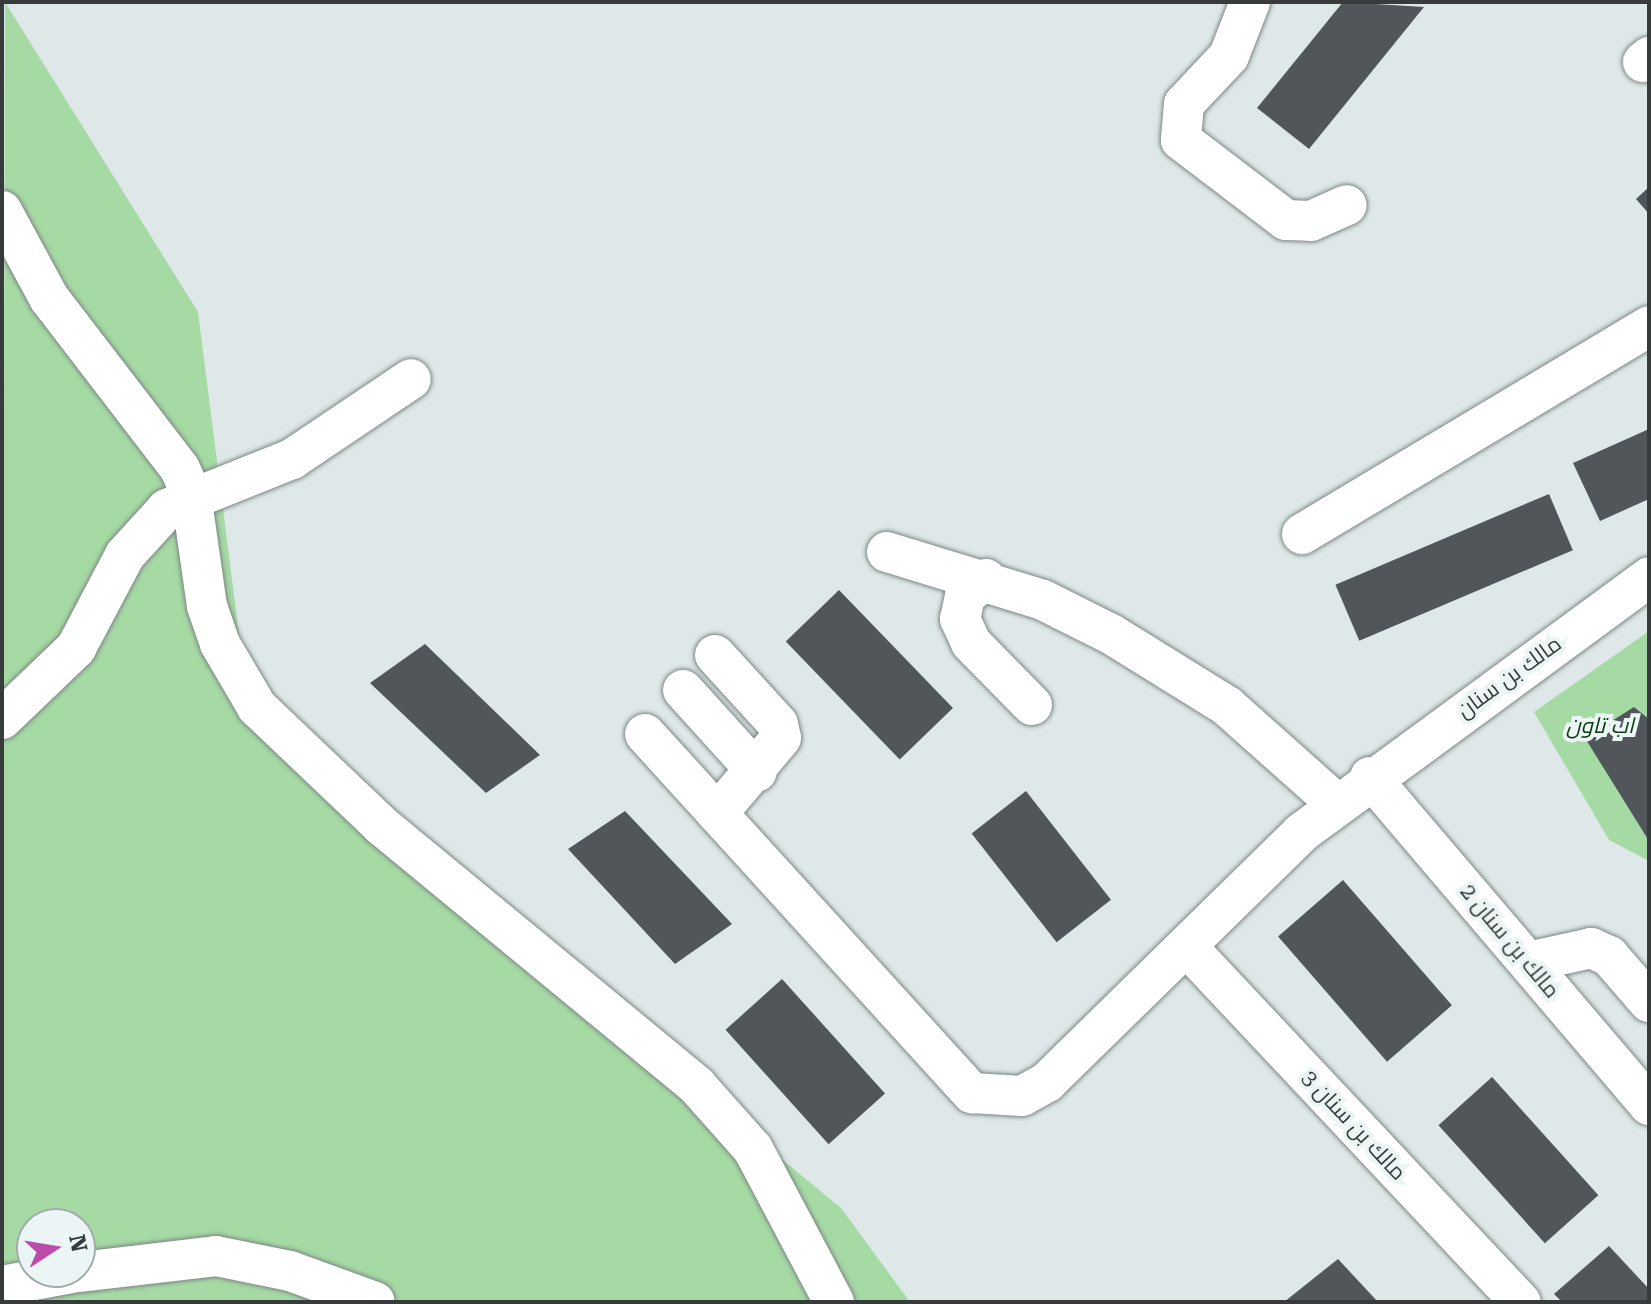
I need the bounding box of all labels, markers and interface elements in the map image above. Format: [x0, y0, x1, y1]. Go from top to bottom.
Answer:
street label: مالك بن سنان [1452, 630, 1566, 724]
park label: اب تاون [1566, 713, 1634, 739]
street label: مالك بن سنان 2 [1455, 879, 1565, 1003]
street label: مالك بن سنان 3 [1296, 1065, 1412, 1185]
north arrow [16, 1208, 96, 1288]
text: N [64, 1232, 92, 1254]

